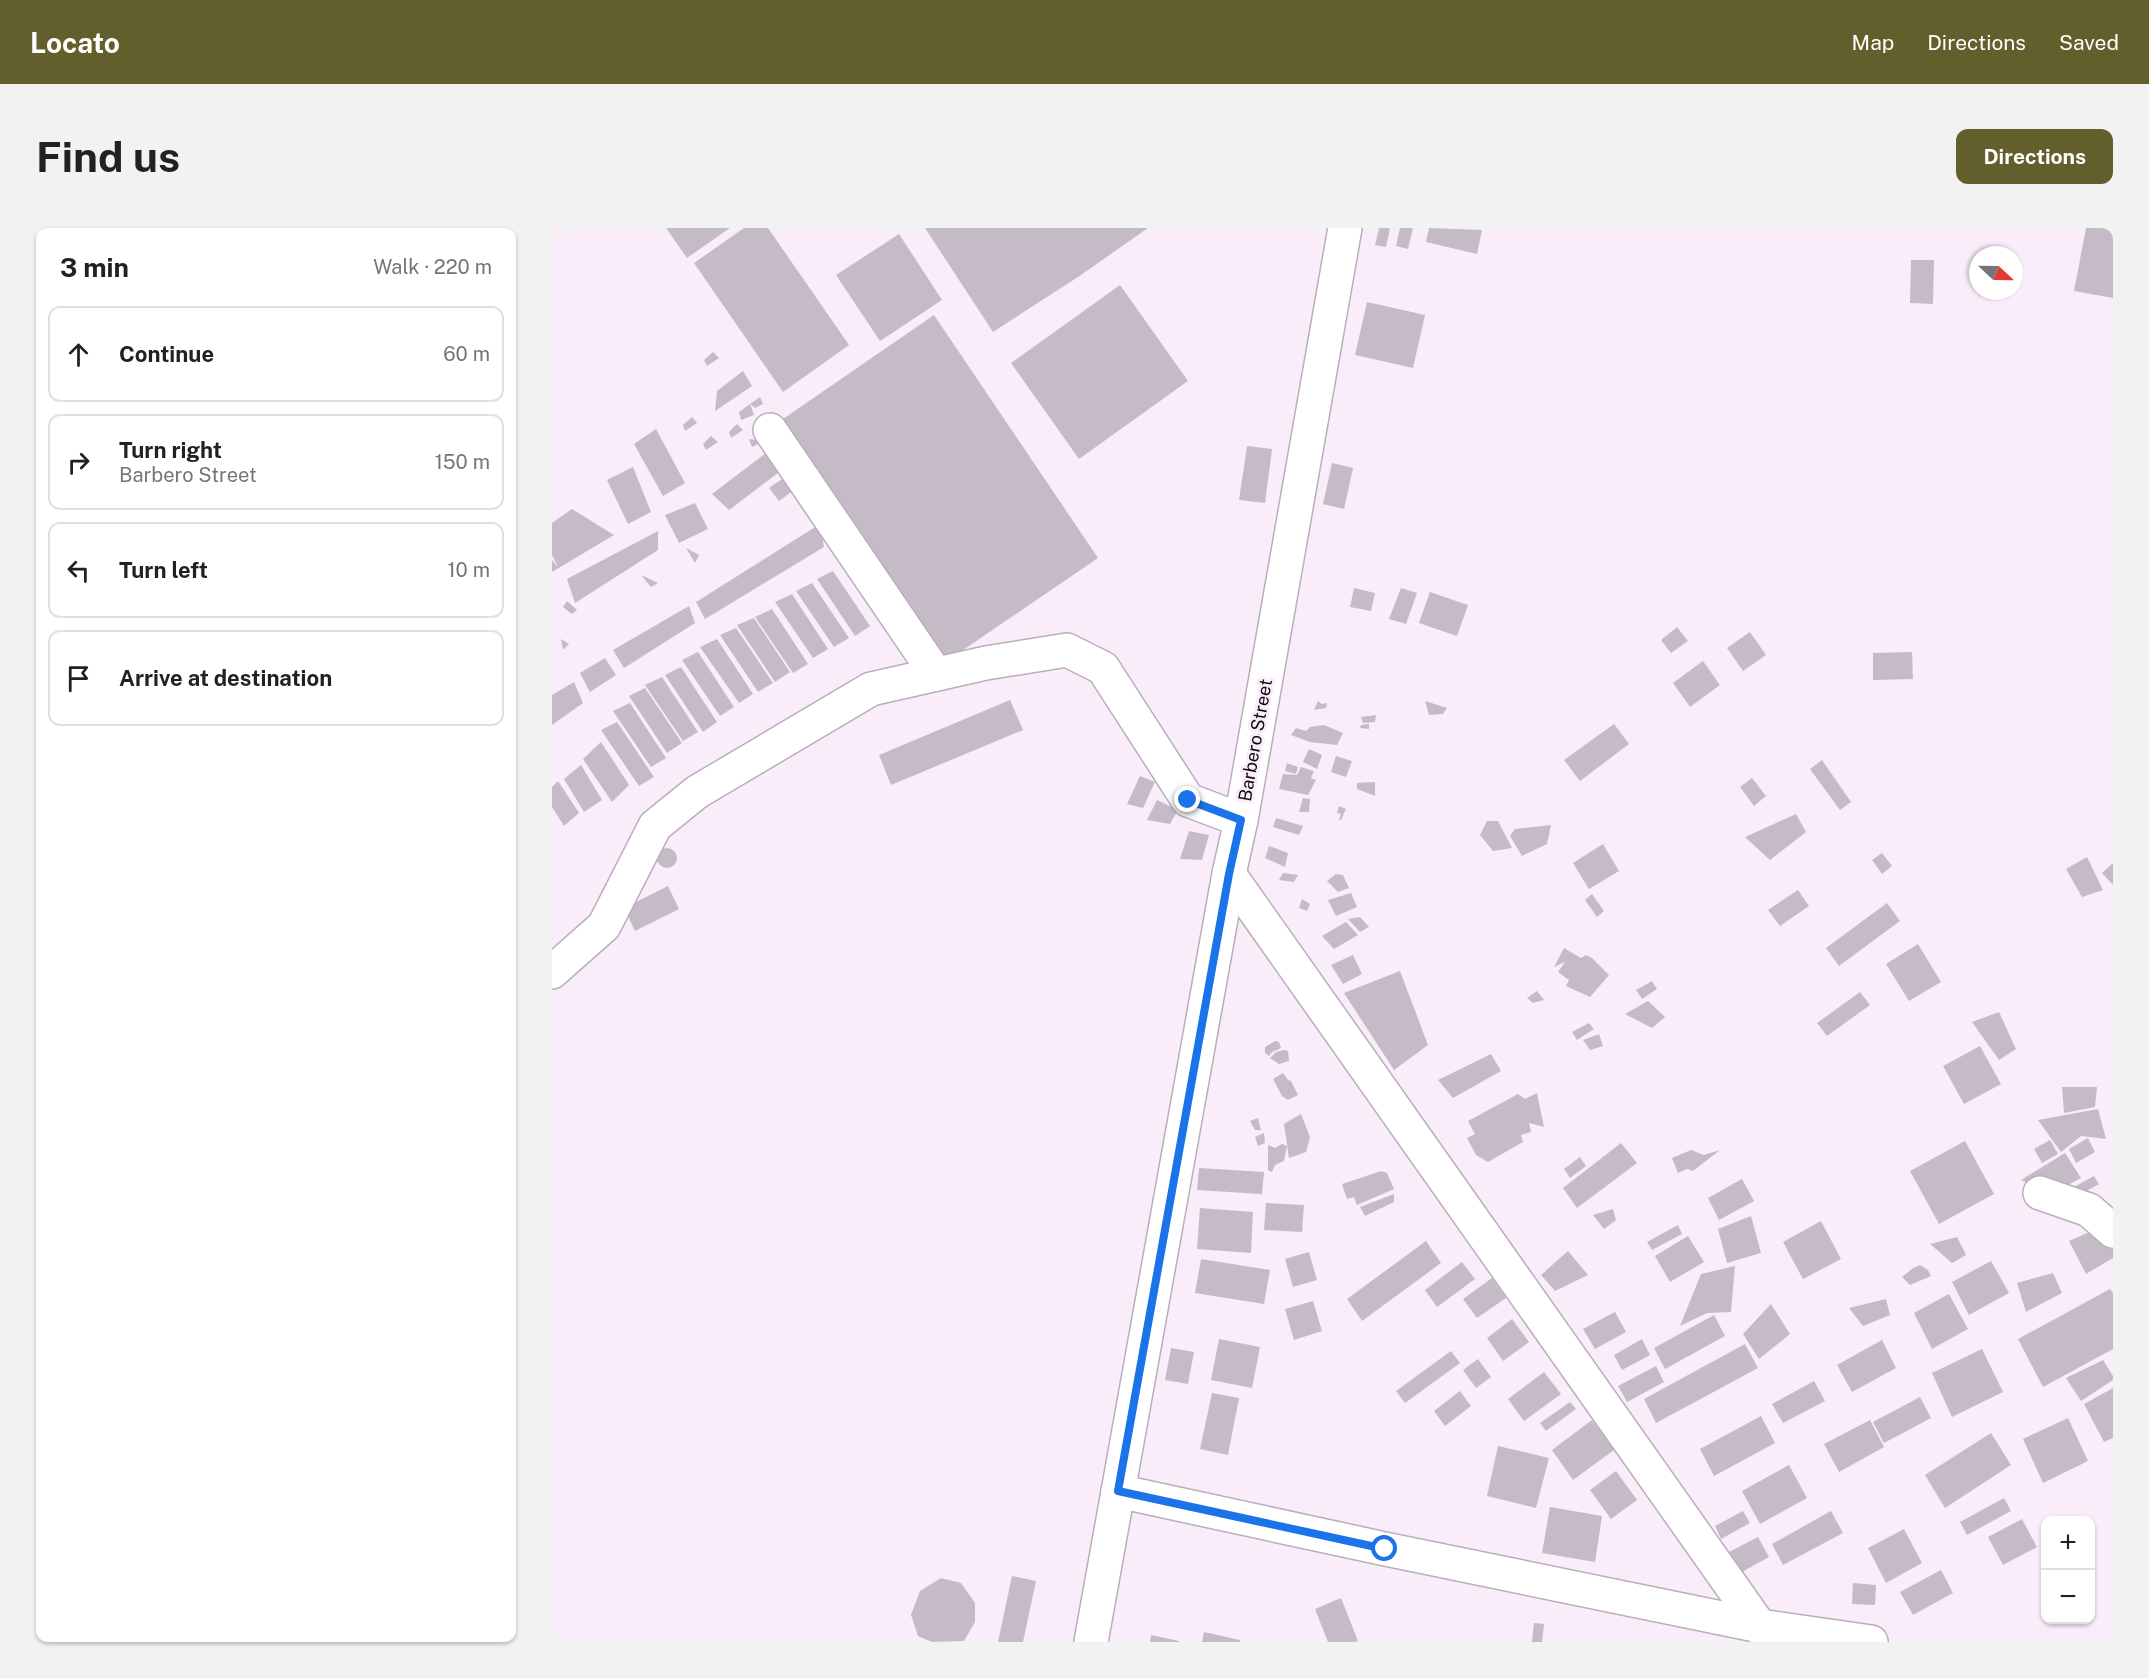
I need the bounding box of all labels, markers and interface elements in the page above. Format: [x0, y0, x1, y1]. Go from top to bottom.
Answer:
text: Locato [30, 26, 120, 59]
text: Map [1852, 30, 1894, 55]
text: Directions [1927, 30, 2026, 55]
text: Saved [2059, 30, 2119, 55]
button: Directions [1956, 129, 2113, 184]
text: Find us [36, 132, 180, 181]
north arrow [1969, 246, 2023, 300]
text: 3 min [60, 252, 129, 283]
text: Walk · 220 m [373, 255, 492, 279]
icon: ahead [62, 338, 95, 371]
text: Continue [119, 341, 214, 367]
text: 60 m [443, 342, 490, 366]
text: Turn right [119, 437, 222, 463]
icon: right [62, 446, 95, 479]
text: 150 m [435, 450, 490, 474]
text: Barbero Street [119, 463, 257, 487]
icon: left [62, 554, 95, 587]
text: Turn left [119, 557, 208, 583]
text: 10 m [447, 558, 490, 582]
icon: arrive [62, 662, 95, 695]
text: Arrive at destination [119, 665, 332, 691]
street label: Barbero Street [1234, 677, 1276, 803]
route end [1174, 786, 1200, 812]
map controls [2041, 1516, 2095, 1624]
button: + [2041, 1516, 2095, 1570]
route start [1371, 1535, 1397, 1561]
button: − [2041, 1570, 2095, 1624]

